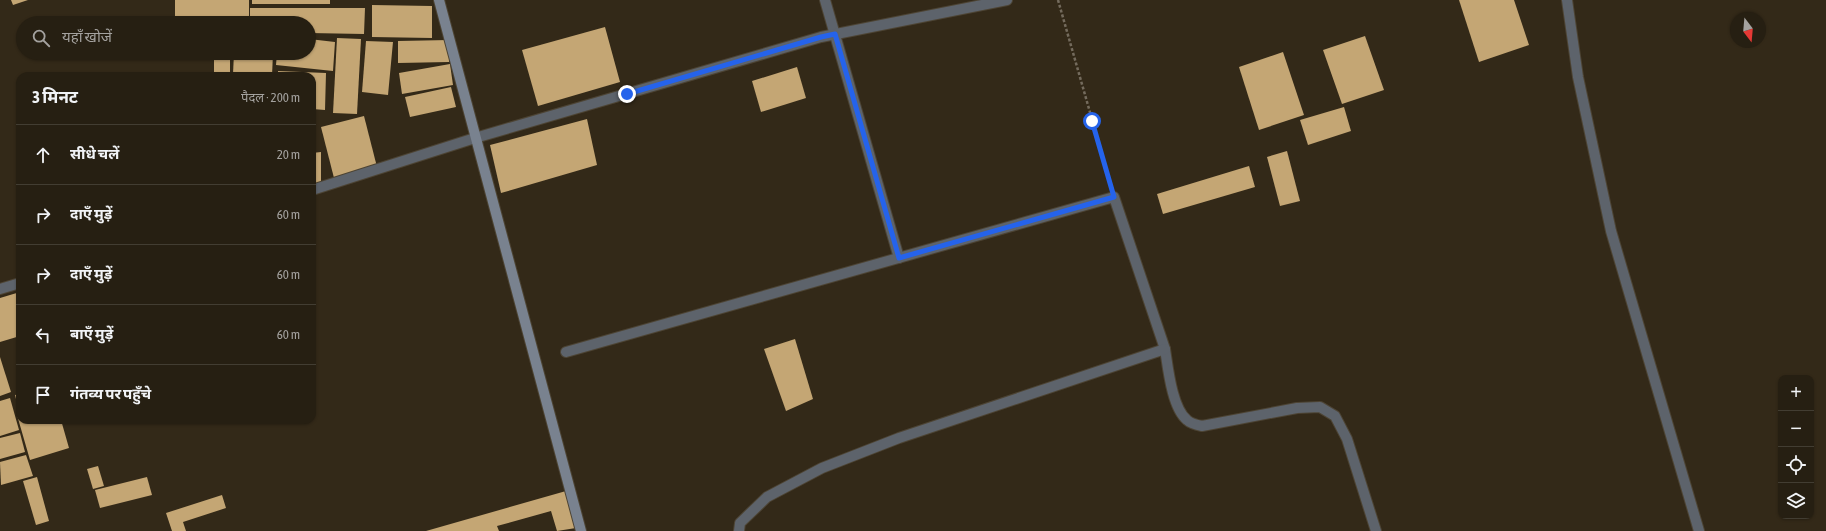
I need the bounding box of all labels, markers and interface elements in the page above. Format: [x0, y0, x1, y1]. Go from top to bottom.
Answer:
north arrow [1730, 12, 1766, 48]
search box [16, 16, 316, 60]
icon: search [30, 27, 52, 49]
text: यहाँ खोजें [62, 28, 112, 45]
route end [618, 85, 636, 103]
text: 3 मिनट [32, 87, 78, 107]
text: पैदल · 200 m [241, 90, 300, 105]
route start [1083, 112, 1101, 130]
icon: ahead [32, 144, 54, 166]
text: सीधे चलें [70, 145, 119, 162]
text: 20 m [277, 147, 300, 162]
icon: right [32, 204, 54, 226]
text: दाएँ मुड़ें [70, 205, 112, 222]
text: 60 m [277, 207, 300, 222]
icon: right [32, 264, 54, 286]
text: दाएँ मुड़ें [70, 265, 112, 282]
text: 60 m [277, 267, 300, 282]
icon: left [32, 324, 54, 346]
text: बाएँ मुड़ें [70, 325, 113, 342]
text: 60 m [277, 327, 300, 342]
map controls [1778, 375, 1814, 519]
button: + [1778, 375, 1814, 411]
icon: arrive [32, 384, 54, 406]
text: गंतव्य पर पहुँचे [70, 385, 151, 402]
button: − [1778, 411, 1814, 447]
button: locate [1778, 447, 1814, 483]
button: layers [1778, 483, 1814, 519]

